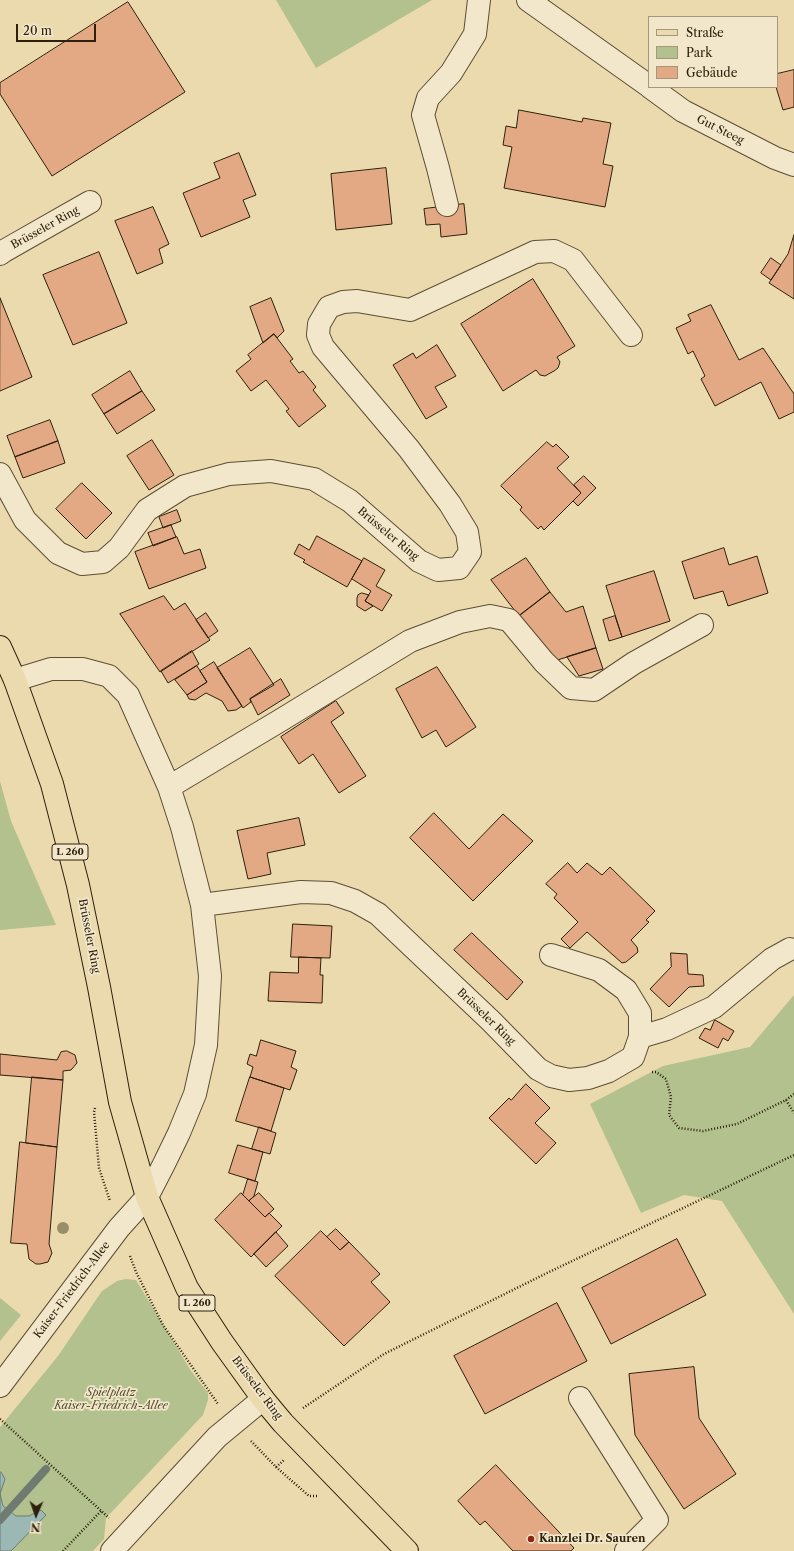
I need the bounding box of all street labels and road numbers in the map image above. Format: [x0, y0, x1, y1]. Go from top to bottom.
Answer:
street label: Gut Steeg [694, 113, 746, 147]
street label: Brüsseler Ring [9, 204, 81, 252]
street label: Brüsseler Ring [355, 505, 421, 563]
road number: L 260 [52, 844, 88, 860]
street label: Brüsseler Ring [75, 898, 103, 974]
street label: Brüsseler Ring [454, 986, 518, 1048]
street label: Kaiser-Friedrich-Allee [31, 1239, 113, 1341]
road number: L 260 [179, 1295, 215, 1311]
street label: Brüsseler Ring [229, 1354, 285, 1422]

